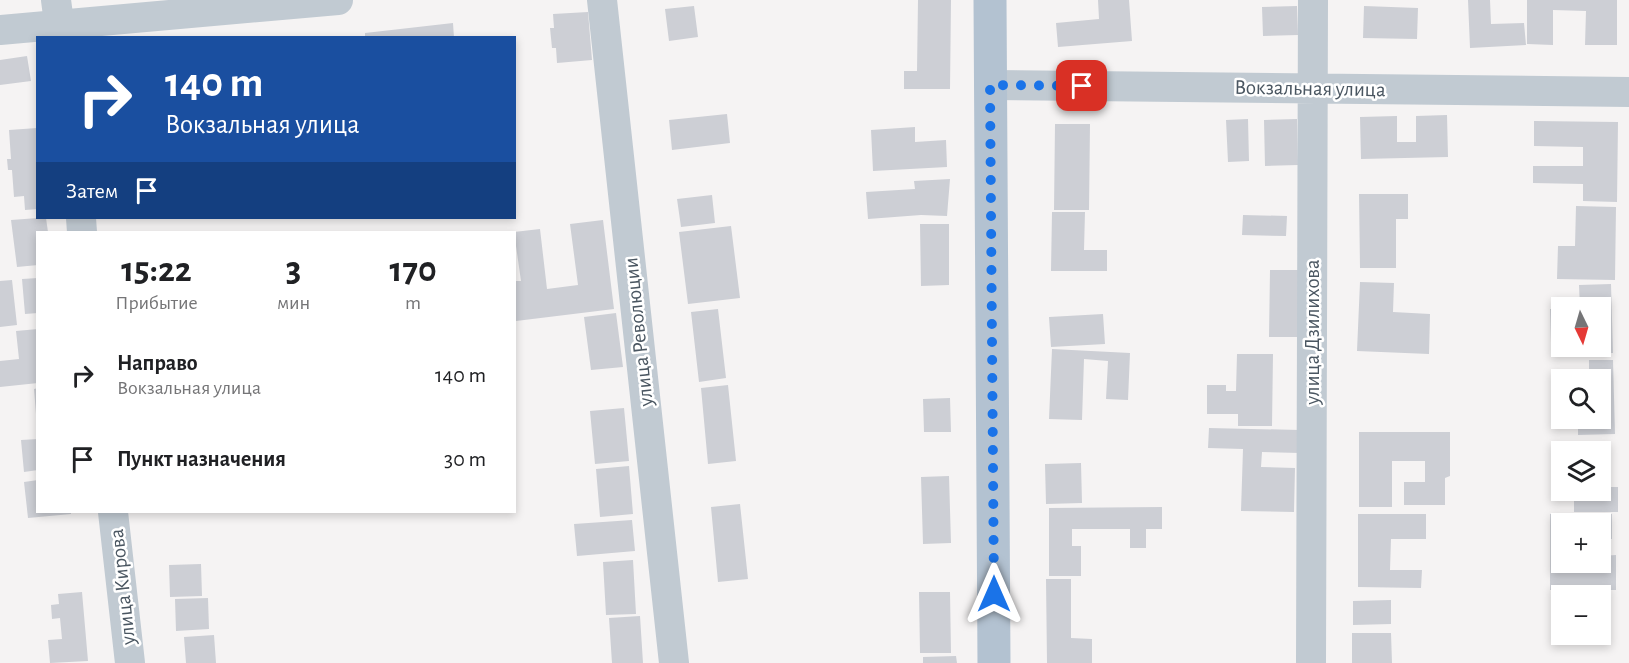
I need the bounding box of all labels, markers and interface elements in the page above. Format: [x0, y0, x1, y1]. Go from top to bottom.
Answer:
icon: right [66, 60, 144, 138]
pin [1056, 60, 1107, 111]
text: 140 m [165, 62, 263, 104]
icon: arrive [1065, 69, 1098, 102]
street label: Вокзальная улица [1234, 77, 1386, 100]
text: Вокзальная улица [165, 111, 360, 138]
icon: arrive [130, 174, 163, 207]
text: Затем [66, 180, 118, 202]
text: 15:22 [121, 252, 192, 288]
text: 3 [286, 252, 301, 288]
text: 170 [389, 252, 437, 288]
street label: улица Революции [620, 256, 657, 409]
street label: улица Дзилихова [1302, 259, 1323, 406]
text: Прибытие [115, 293, 198, 313]
text: мин [277, 293, 310, 313]
text: m [405, 293, 421, 313]
north arrow [1551, 297, 1611, 357]
map controls [1551, 297, 1611, 645]
text: Направо [117, 352, 198, 374]
icon: right [66, 359, 99, 392]
text: 140 m [435, 364, 486, 386]
button: search [1551, 369, 1611, 429]
text: Вокзальная улица [117, 378, 261, 398]
button: layers [1551, 441, 1611, 501]
icon: arrive [66, 443, 99, 476]
text: Пункт назначения [117, 448, 286, 470]
text: 30 m [444, 448, 486, 470]
button: + [1551, 513, 1611, 573]
street label: улица Кирова [106, 527, 139, 647]
position arrow [962, 562, 1026, 626]
button: − [1551, 585, 1611, 645]

